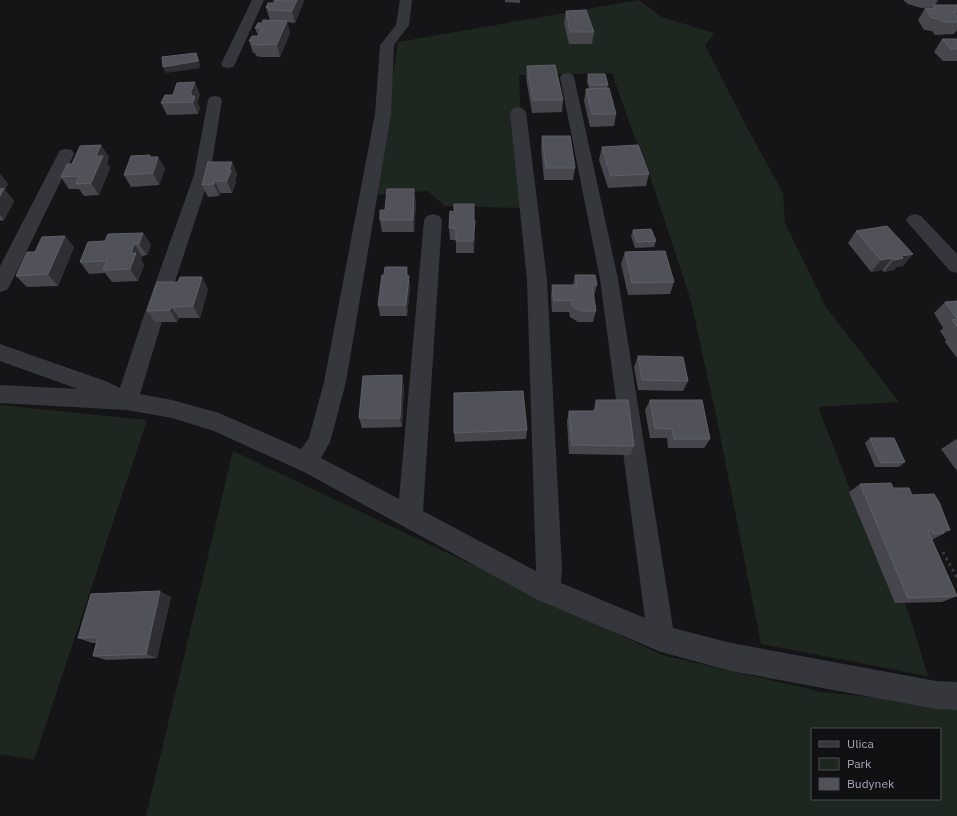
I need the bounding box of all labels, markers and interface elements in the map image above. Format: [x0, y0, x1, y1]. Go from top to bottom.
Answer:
legend [811, 728, 941, 800]
text: Ulica [847, 736, 874, 751]
text: Park [847, 756, 872, 771]
text: Budynek [847, 776, 895, 791]

